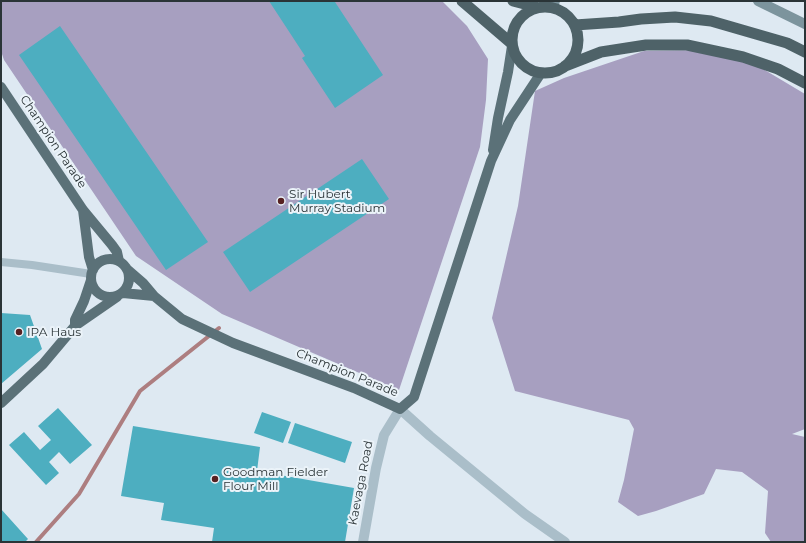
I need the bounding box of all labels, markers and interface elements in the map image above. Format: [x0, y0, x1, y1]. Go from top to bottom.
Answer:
street label: Champion Parade [17, 93, 89, 191]
place label: Sir Hubert Murray Stadium [289, 187, 385, 215]
marker: Sir Hubert Murray Stadium [276, 196, 286, 206]
place label: IPA Haus [27, 325, 81, 339]
marker: IPA Haus [14, 327, 24, 337]
street label: Champion Parade [294, 346, 400, 400]
street label: Kaevaga Road [346, 440, 376, 526]
place label: Goodman Fielder Flour Mill [223, 465, 328, 493]
marker: Goodman Fielder Flour Mill [210, 474, 220, 484]

